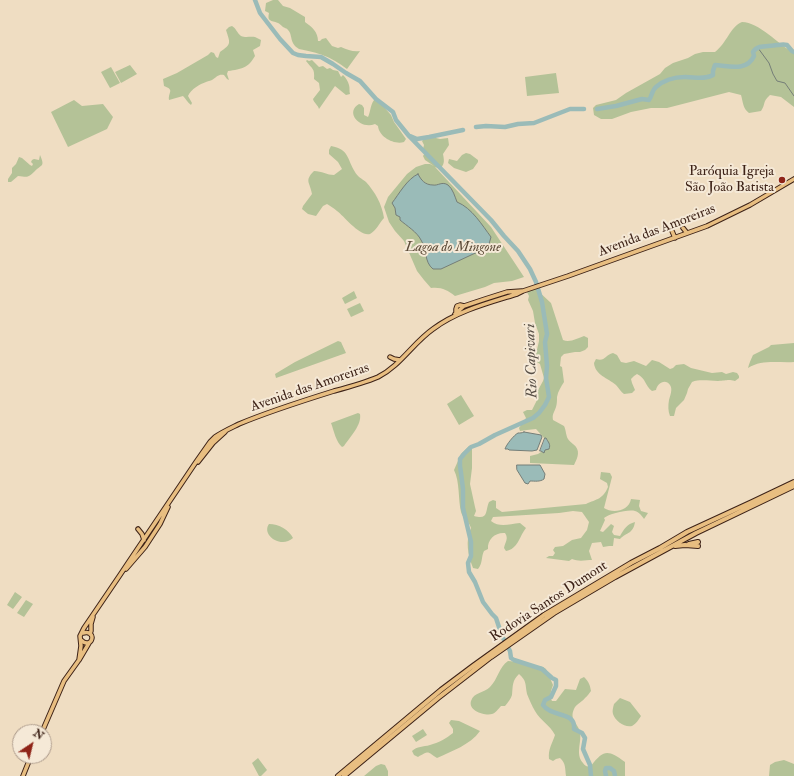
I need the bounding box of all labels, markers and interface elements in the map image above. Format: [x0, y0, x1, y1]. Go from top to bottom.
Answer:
place label: Paróquia Igreja São João Batista [685, 164, 774, 196]
marker: Paróquia Igreja São João Batista [777, 175, 787, 185]
street label: Avenida das Amoreiras [596, 201, 718, 261]
park label: Lagoa do Mingone [405, 240, 501, 256]
water label: Rio Capivari [522, 323, 542, 399]
street label: Avenida das Amoreiras [249, 360, 371, 416]
street label: Rodovia Santos Dumont [487, 558, 611, 646]
north arrow [12, 724, 52, 764]
text: N [31, 726, 46, 743]

